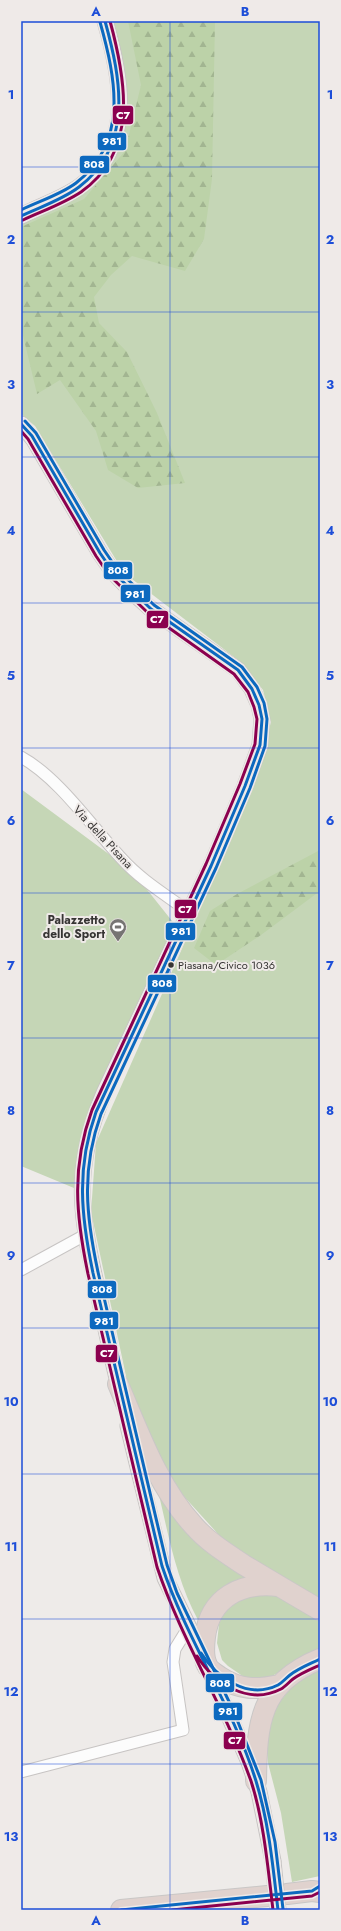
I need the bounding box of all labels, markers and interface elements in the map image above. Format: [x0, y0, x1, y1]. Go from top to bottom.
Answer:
text: A [90, 2, 101, 21]
text: B [241, 2, 250, 21]
text: 1 [8, 85, 14, 104]
text: 1 [327, 85, 333, 104]
line badge: C7 [112, 105, 134, 125]
text: C7 [116, 107, 130, 123]
line badge: 981 [97, 132, 127, 151]
text: 981 [102, 133, 122, 149]
line badge: 808 [79, 155, 110, 174]
text: 808 [83, 156, 105, 172]
text: 2 [7, 230, 15, 249]
text: 2 [326, 230, 334, 249]
text: 3 [7, 375, 15, 394]
text: 3 [326, 375, 334, 394]
text: 4 [6, 521, 16, 540]
text: 4 [325, 521, 335, 540]
line badge: 808 [103, 561, 133, 580]
text: 808 [107, 562, 129, 578]
line badge: 981 [120, 584, 151, 603]
text: 981 [125, 586, 145, 602]
line badge: C7 [146, 610, 169, 629]
text: C7 [150, 611, 164, 627]
text: 5 [7, 666, 15, 685]
text: 5 [326, 666, 334, 685]
street label: Via della Pisana [69, 801, 137, 873]
text: 6 [7, 811, 16, 830]
text: 6 [326, 811, 335, 830]
line badge: C7 [174, 899, 197, 919]
text: C7 [178, 901, 192, 917]
place label: Palazzetto dello Sport [43, 911, 105, 943]
sports icon: Palazzetto dello Sport [108, 917, 128, 942]
line badge: 981 [165, 922, 196, 941]
text: 981 [171, 923, 191, 939]
text: 7 [7, 956, 15, 975]
text: 7 [326, 956, 334, 975]
place label: Piasana/Civico 1036 [178, 957, 275, 973]
marker: Piasana/Civico 1036 [166, 960, 176, 970]
line badge: 808 [147, 974, 177, 993]
text: 808 [151, 975, 173, 991]
text: 8 [7, 1101, 15, 1120]
text: 8 [326, 1101, 334, 1120]
text: 9 [7, 1246, 16, 1265]
text: 9 [326, 1246, 335, 1265]
line badge: 808 [87, 1280, 117, 1299]
text: 808 [91, 1281, 113, 1297]
line badge: 981 [89, 1311, 119, 1330]
text: 981 [94, 1313, 114, 1329]
line badge: C7 [95, 1344, 118, 1363]
text: C7 [100, 1345, 114, 1361]
text: 10 [3, 1392, 19, 1411]
text: 10 [322, 1392, 338, 1411]
text: 11 [4, 1537, 18, 1556]
text: 11 [323, 1537, 337, 1556]
line badge: 808 [205, 1673, 235, 1693]
text: 808 [209, 1675, 231, 1691]
text: 12 [3, 1682, 19, 1701]
text: 12 [322, 1682, 338, 1701]
line badge: 981 [213, 1702, 243, 1721]
text: 981 [218, 1703, 238, 1719]
line badge: C7 [223, 1731, 246, 1750]
text: C7 [228, 1732, 242, 1748]
text: 13 [4, 1827, 18, 1846]
text: 13 [323, 1827, 337, 1846]
text: A [90, 1911, 101, 1930]
text: B [241, 1911, 250, 1930]

